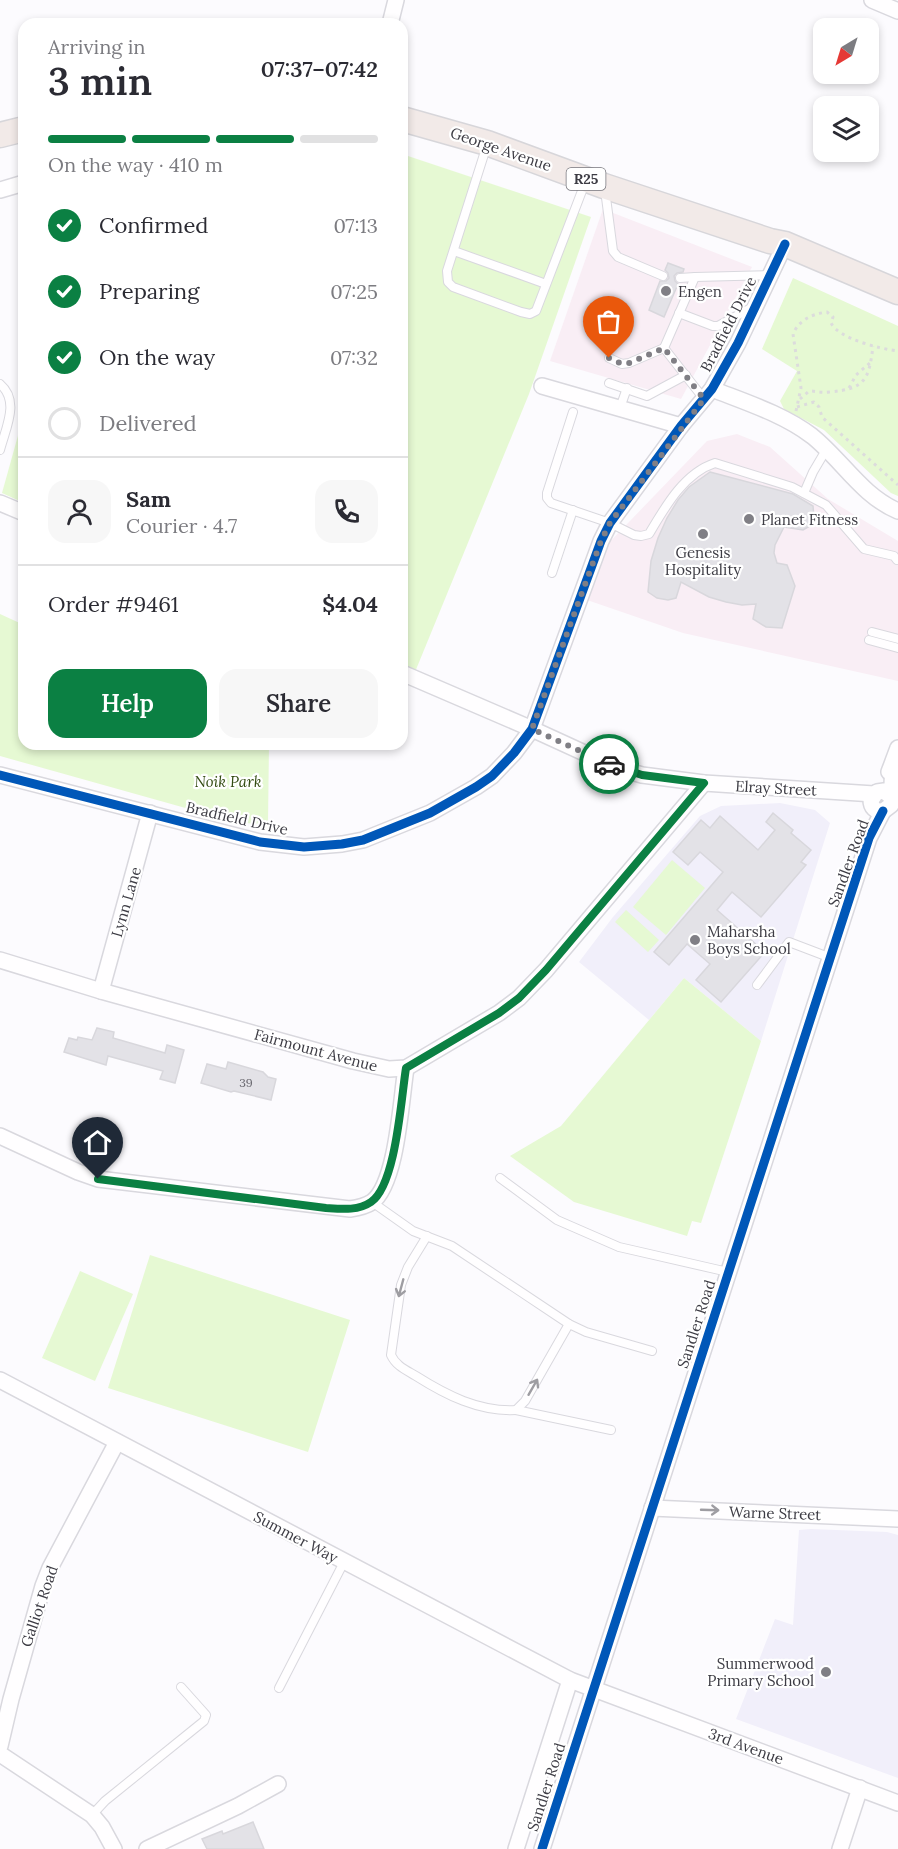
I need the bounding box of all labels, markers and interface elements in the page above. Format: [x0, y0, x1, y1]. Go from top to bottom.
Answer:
north arrow [813, 18, 879, 84]
map controls [813, 18, 879, 162]
text: Arriving in [48, 34, 145, 59]
text: 07:37–07:42 [261, 55, 378, 83]
text: 3 min [48, 56, 152, 106]
button: layers [813, 96, 879, 162]
street label: George Avenue [448, 123, 554, 175]
text: On the way · 410 m [48, 152, 223, 177]
road number: R25 [566, 168, 606, 190]
icon: check [48, 209, 81, 242]
text: Confirmed [99, 211, 208, 239]
text: 07:13 [333, 213, 378, 238]
street label: Bradfield Drive [696, 273, 760, 375]
icon: check [48, 275, 81, 308]
text: Preparing [99, 277, 199, 305]
text: 07:25 [330, 279, 378, 304]
place label: Engen [678, 282, 722, 301]
marker: Engen [659, 284, 673, 298]
pin [583, 296, 634, 358]
icon: bag [592, 305, 625, 338]
icon: check [48, 341, 81, 374]
text: On the way [99, 343, 215, 371]
text: 07:32 [330, 345, 378, 370]
text: Delivered [99, 409, 197, 437]
button: person [48, 480, 111, 543]
button: phone [315, 480, 378, 543]
text: Sam [126, 485, 171, 513]
place label: Planet Fitness [761, 510, 858, 529]
marker: Planet Fitness [742, 512, 756, 526]
text: Courier · 4.7 [126, 513, 237, 538]
marker: Genesis Hospitality [696, 527, 710, 541]
place label: Genesis Hospitality [665, 543, 741, 579]
text: Order #9461 [48, 590, 179, 618]
text: $4.04 [322, 590, 378, 618]
button: Help [48, 669, 207, 738]
button: Share [219, 669, 378, 738]
courier [579, 734, 639, 794]
icon: car [593, 748, 626, 781]
park label: Noik Park [194, 772, 262, 791]
street label: Elray Street [735, 776, 818, 800]
street label: Bradfield Drive [184, 797, 290, 839]
street label: Sandler Road [823, 817, 873, 909]
street label: Lynn Lane [107, 865, 145, 939]
place label: Maharsha Boys School [707, 922, 791, 958]
marker: Maharsha Boys School [688, 933, 702, 947]
street label: Fairmount Avenue [252, 1024, 380, 1076]
house number: 39 [239, 1075, 253, 1090]
pin [72, 1117, 123, 1179]
icon: home [81, 1126, 114, 1159]
street label: Sandler Road [673, 1277, 719, 1371]
one-way arrow [395, 1278, 406, 1297]
one-way arrow [527, 1379, 539, 1396]
street label: Warne Street [729, 1502, 822, 1524]
one-way arrow [700, 1505, 720, 1516]
street label: Summer Way [251, 1507, 341, 1567]
street label: Galliot Road [16, 1563, 62, 1649]
place label: Summerwood Primary School [707, 1654, 814, 1690]
marker: Summerwood Primary School [819, 1665, 833, 1679]
street label: 3rd Avenue [706, 1724, 786, 1768]
street label: Sandler Road [523, 1740, 569, 1834]

